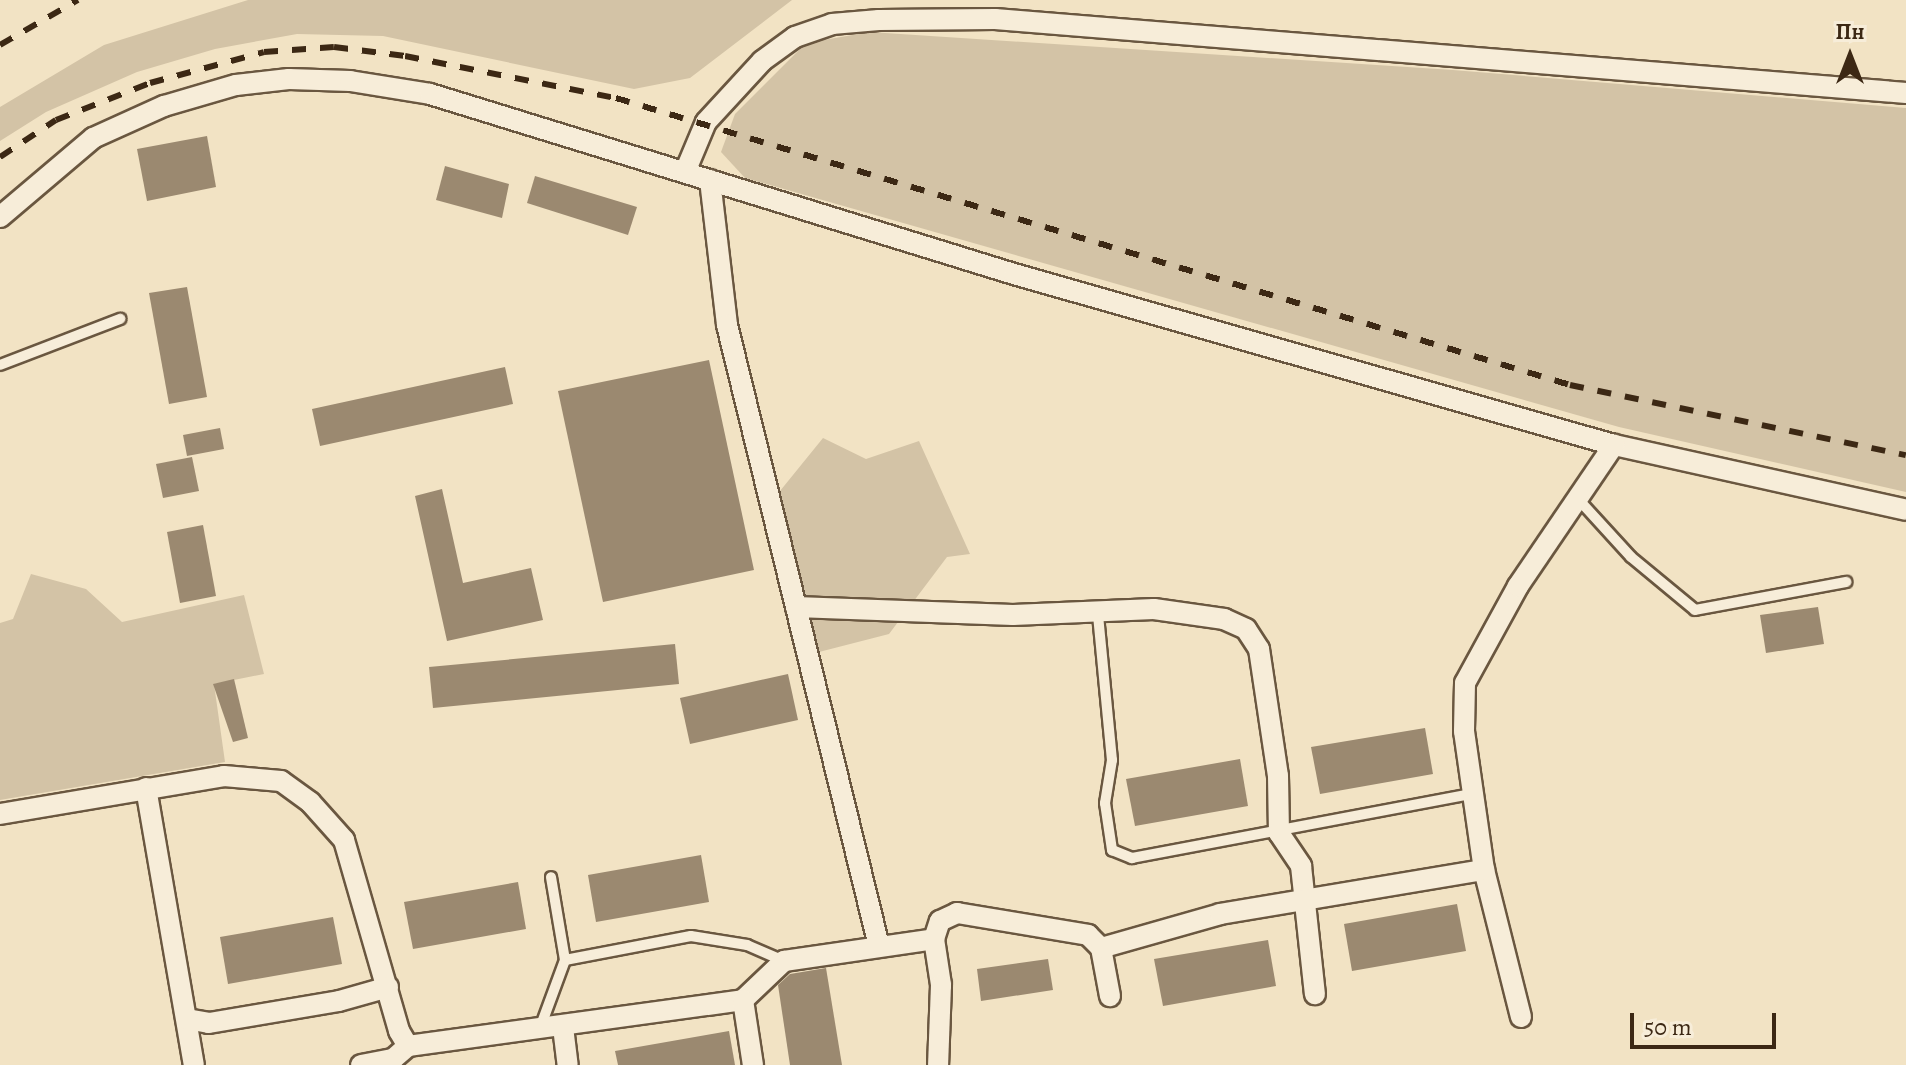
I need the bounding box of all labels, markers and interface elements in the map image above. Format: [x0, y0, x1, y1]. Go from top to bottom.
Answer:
north arrow [1810, 16, 1890, 96]
text: Пн [1836, 17, 1864, 47]
scale bar [1634, 997, 1780, 1047]
text: 50 m [1644, 1011, 1692, 1043]

